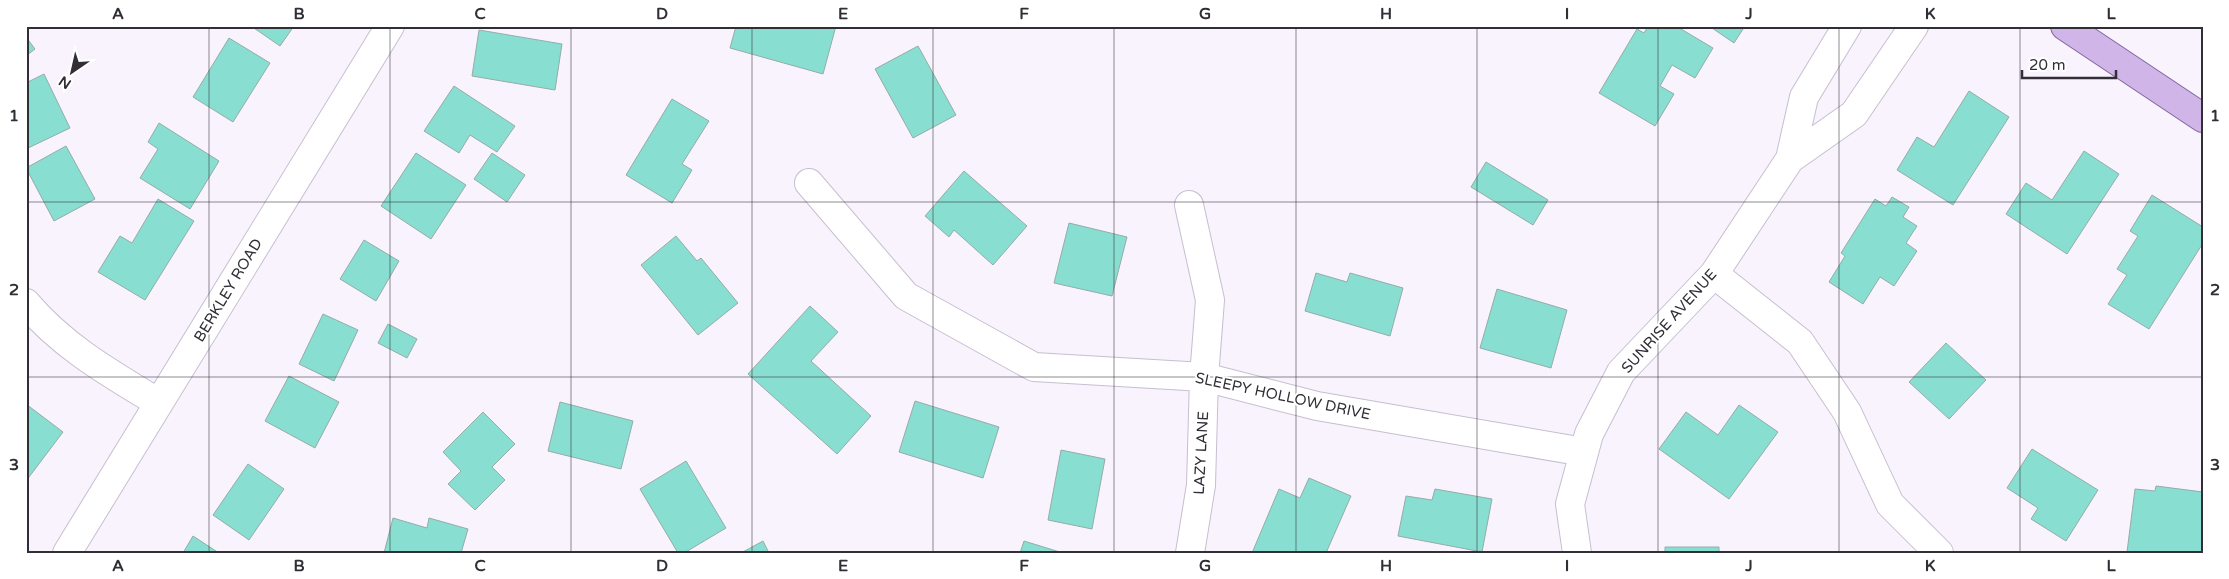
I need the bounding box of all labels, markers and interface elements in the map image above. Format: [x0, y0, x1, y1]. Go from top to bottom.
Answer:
text: A [112, 4, 124, 24]
text: B [293, 4, 305, 24]
text: C [474, 4, 486, 24]
text: D [656, 4, 668, 24]
text: E [838, 4, 848, 24]
text: F [1019, 4, 1029, 24]
text: G [1199, 4, 1211, 24]
text: H [1380, 4, 1392, 24]
text: I [1565, 4, 1569, 24]
text: J [1744, 4, 1753, 24]
text: K [1925, 4, 1936, 24]
text: L [2106, 4, 2116, 24]
north arrow [48, 48, 98, 98]
scale bar [2022, 48, 2115, 80]
text: 20 m [2029, 56, 2066, 74]
text: N [56, 72, 74, 93]
text: 1 [9, 106, 19, 126]
text: 1 [2210, 106, 2220, 126]
street label: BERKLEY ROAD [190, 235, 266, 345]
street label: SUNRISE AVENUE [1618, 265, 1720, 377]
text: 2 [9, 280, 19, 300]
text: 2 [2210, 280, 2220, 300]
street label: SLEEPY HOLLOW DRIVE [1194, 369, 1372, 423]
street label: LAZY LANE [1190, 411, 1212, 495]
text: 3 [9, 455, 19, 475]
text: 3 [2210, 455, 2220, 475]
text: A [112, 556, 124, 576]
text: B [293, 556, 305, 576]
text: C [474, 556, 486, 576]
text: D [656, 556, 668, 576]
text: E [838, 556, 848, 576]
text: F [1019, 556, 1029, 576]
text: G [1199, 556, 1211, 576]
text: H [1380, 556, 1392, 576]
text: I [1565, 556, 1569, 576]
text: J [1744, 556, 1753, 576]
text: K [1925, 556, 1936, 576]
text: L [2106, 556, 2116, 576]

